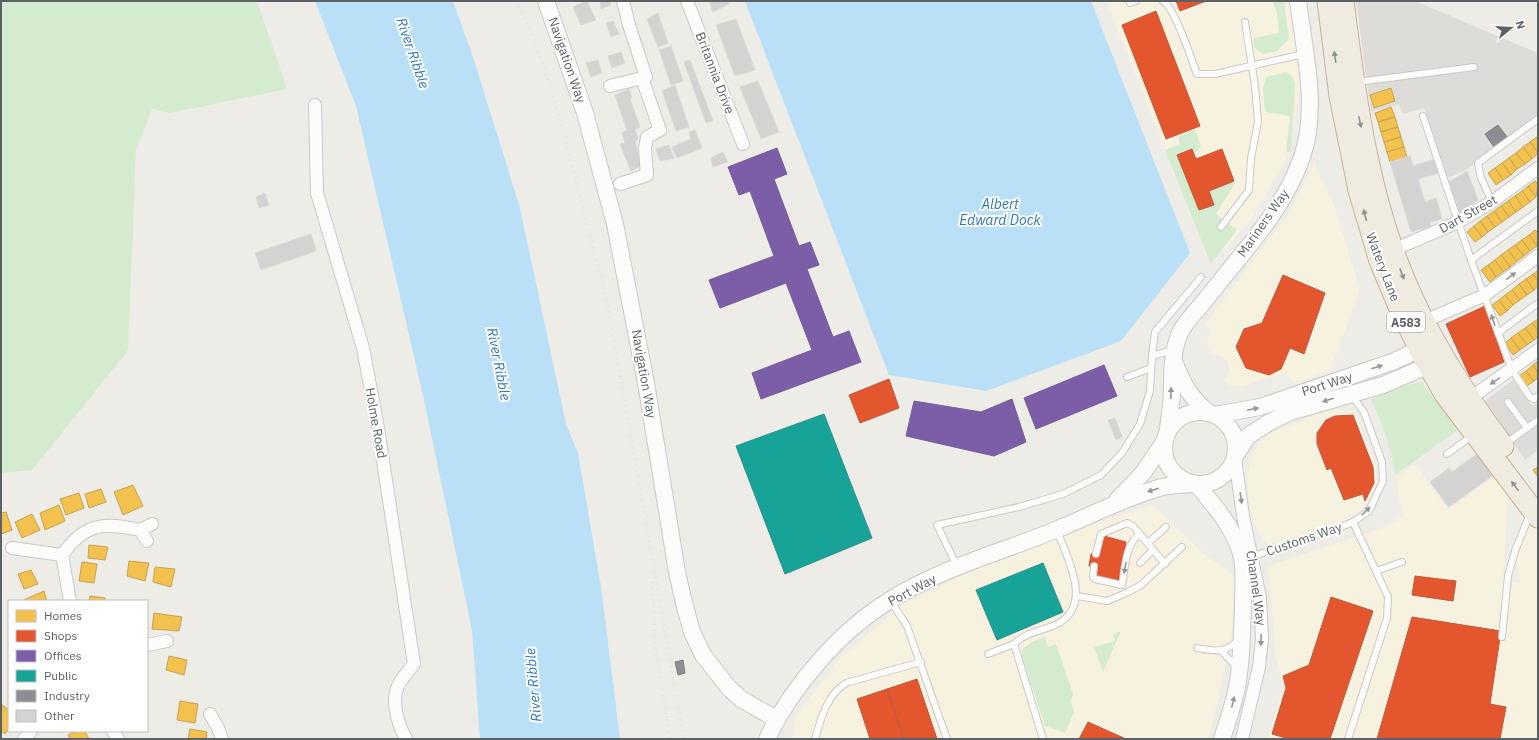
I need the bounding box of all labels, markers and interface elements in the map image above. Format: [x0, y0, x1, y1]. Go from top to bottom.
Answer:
north arrow [1491, 8, 1531, 48]
water label: River Ribble [392, 15, 434, 91]
street label: Navigation Way [544, 15, 590, 106]
text: N [1513, 19, 1528, 31]
street label: Britannia Drive [692, 30, 738, 116]
one-way arrow [1332, 51, 1338, 63]
one-way arrow [1357, 115, 1363, 128]
street label: Mariners Way [1233, 185, 1293, 260]
street label: Dart Street [1436, 191, 1500, 237]
water label: Albert Edward Dock [959, 195, 1042, 229]
one-way arrow [1362, 209, 1368, 221]
street label: Watery Lane [1362, 230, 1404, 304]
one-way arrow [1400, 268, 1406, 280]
one-way arrow [1506, 271, 1517, 280]
road number: A583 [1387, 312, 1425, 332]
one-way arrow [1490, 314, 1496, 326]
water label: River Ribble [483, 326, 515, 402]
street label: Navigation Way [628, 328, 660, 420]
one-way arrow [1371, 364, 1383, 370]
street label: Port Way [1300, 368, 1355, 400]
one-way arrow [1490, 377, 1500, 385]
street label: Holme Road [361, 386, 391, 460]
one-way arrow [1168, 387, 1174, 400]
one-way arrow [1322, 397, 1334, 403]
one-way arrow [1247, 405, 1260, 411]
one-way arrow [1511, 480, 1519, 491]
one-way arrow [1147, 487, 1159, 493]
one-way arrow [1238, 492, 1244, 504]
one-way arrow [1361, 507, 1371, 516]
street label: Customs Way [1264, 518, 1345, 560]
street label: Channel Way [1242, 549, 1270, 627]
one-way arrow [1122, 562, 1128, 574]
street label: Port Way [885, 570, 939, 610]
legend [8, 600, 148, 732]
text: Homes [44, 608, 82, 623]
text: Shops [44, 628, 77, 643]
one-way arrow [1258, 634, 1265, 646]
water label: River Ribble [521, 647, 545, 723]
text: Offices [44, 648, 82, 663]
text: Public [44, 668, 77, 683]
text: Industry [44, 688, 90, 703]
one-way arrow [1231, 696, 1237, 708]
text: Other [44, 708, 75, 723]

